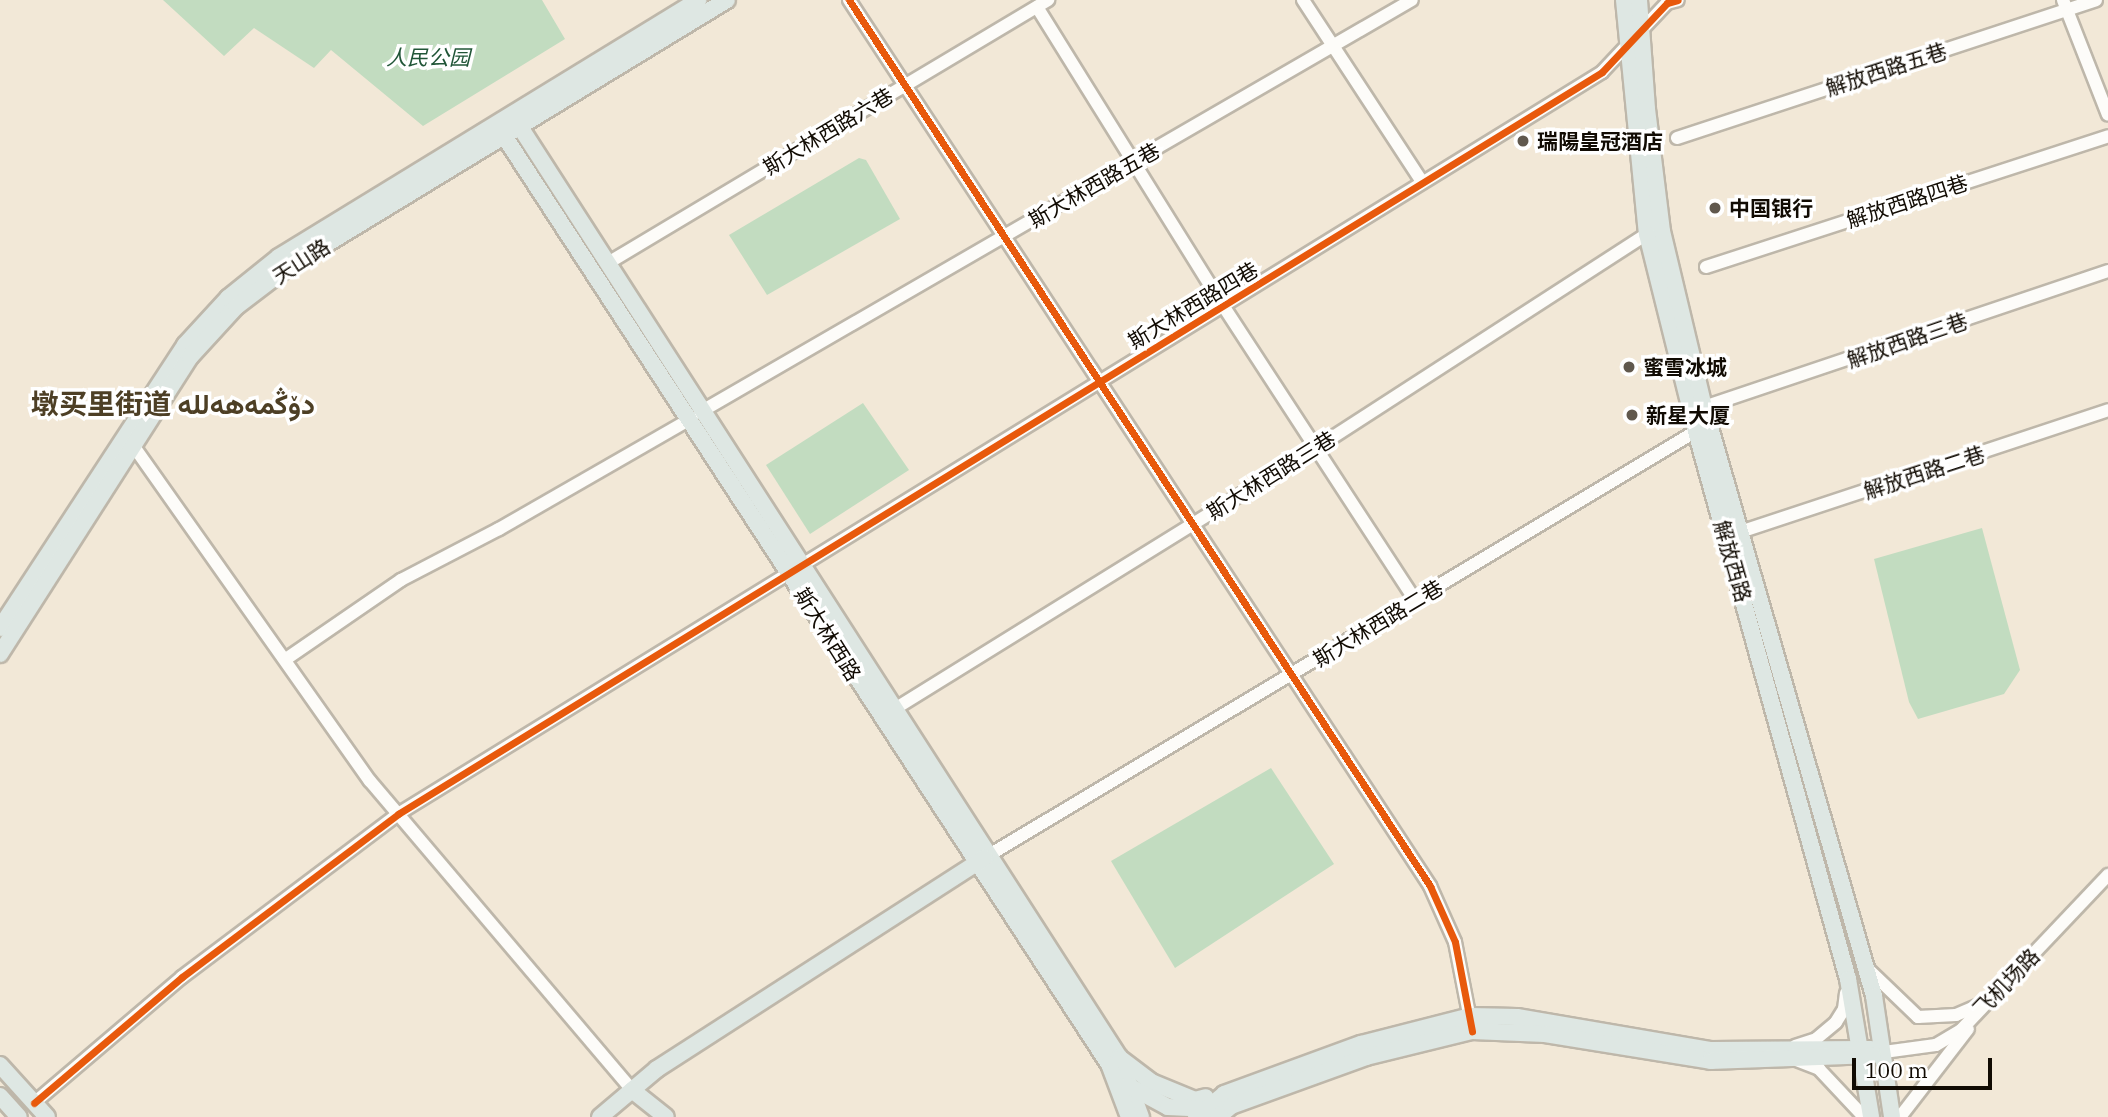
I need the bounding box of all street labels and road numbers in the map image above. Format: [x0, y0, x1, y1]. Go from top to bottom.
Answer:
street label: 解放西路五巷 [1822, 38, 1950, 100]
street label: 斯大林西路六巷 [759, 82, 897, 180]
street label: 斯大林西路五巷 [1024, 137, 1164, 233]
street label: 解放西路四巷 [1843, 170, 1971, 232]
street label: 天山路 [268, 233, 334, 289]
street label: 斯大林西路四巷 [1124, 256, 1262, 354]
street label: 解放西路三巷 [1843, 308, 1971, 372]
street label: 斯大林西路三巷 [1202, 425, 1340, 525]
street label: 解放西路二巷 [1860, 441, 1988, 503]
street label: 解放西路 [1709, 517, 1757, 605]
street label: 斯大林西路二巷 [1309, 574, 1447, 672]
street label: 斯大林西路 [789, 583, 867, 685]
street label: 飞机场路 [1968, 943, 2044, 1021]

